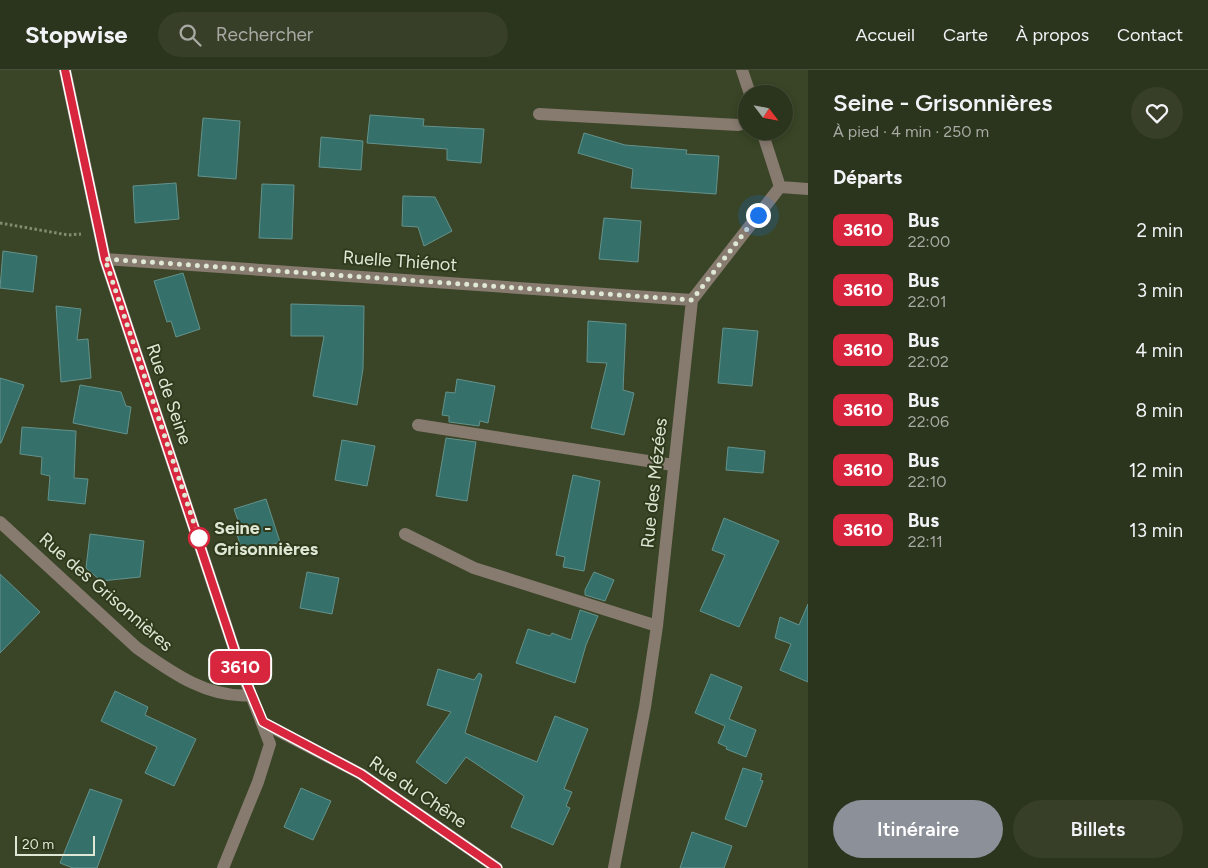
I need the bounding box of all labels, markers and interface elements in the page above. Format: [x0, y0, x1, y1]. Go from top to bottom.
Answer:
search box [158, 12, 508, 57]
text: Stopwise [25, 20, 128, 49]
icon: search [176, 21, 204, 49]
text: Rechercher [216, 23, 313, 46]
text: Accueil [855, 24, 915, 46]
text: Carte [943, 24, 988, 46]
text: À propos [1016, 24, 1089, 46]
text: Contact [1117, 24, 1183, 46]
north arrow [738, 85, 792, 140]
map controls [738, 85, 793, 140]
button: heart [1131, 87, 1183, 139]
text: Seine - Grisonnières [833, 88, 1052, 117]
text: À pied · 4 min · 250 m [833, 122, 989, 141]
text: Départs [833, 166, 902, 189]
your location [746, 203, 771, 228]
text: Bus [908, 209, 939, 232]
text: 3610 [843, 219, 883, 241]
text: 2 min [1137, 219, 1183, 242]
text: 22:00 [908, 232, 950, 251]
street label: Ruelle Thiénot [342, 246, 458, 276]
text: Bus [908, 269, 939, 292]
text: 3610 [843, 279, 883, 301]
text: 3 min [1137, 279, 1183, 302]
text: 22:01 [908, 292, 947, 311]
text: Bus [908, 329, 939, 352]
text: 3610 [843, 339, 883, 361]
text: 4 min [1135, 339, 1183, 362]
street label: Rue de Seine [141, 341, 197, 448]
text: 22:02 [908, 352, 949, 371]
text: Bus [908, 389, 939, 412]
text: 3610 [843, 399, 883, 421]
text: 8 min [1135, 399, 1183, 422]
text: 22:06 [908, 412, 949, 431]
street label: Rue des Mézées [636, 417, 672, 549]
text: Bus [908, 449, 939, 472]
text: 3610 [843, 459, 883, 481]
text: 12 min [1129, 459, 1183, 482]
text: 22:10 [908, 472, 947, 491]
text: Bus [908, 509, 939, 532]
place label: Seine - Grisonnières [214, 517, 319, 560]
text: 3610 [843, 519, 883, 541]
text: 13 min [1129, 519, 1183, 542]
marker: Seine - Grisonnières [188, 527, 210, 549]
street label: Rue des Grisonnières [35, 528, 177, 656]
text: 22:11 [908, 532, 943, 551]
line badge: 3610 [205, 651, 275, 683]
text: 3610 [220, 656, 260, 678]
street label: Rue du Chêne [365, 751, 471, 833]
button: Itinéraire [833, 800, 1003, 858]
button: Billets [1013, 800, 1183, 858]
scale bar [15, 833, 95, 856]
text: 20 m [22, 836, 54, 853]

